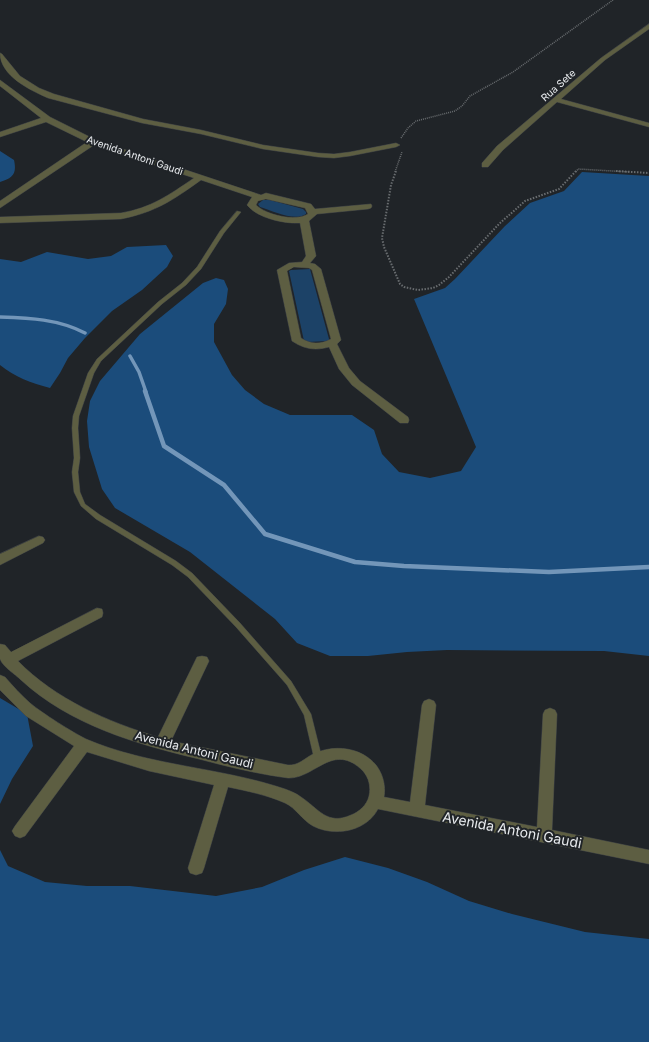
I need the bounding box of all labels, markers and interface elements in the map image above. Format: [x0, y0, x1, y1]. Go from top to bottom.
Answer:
street label: Rua Sete [538, 66, 578, 104]
street label: Avenida Antoni Gaudi [85, 133, 185, 177]
street label: Avenida Antoni Gaudi [133, 728, 255, 771]
street label: Avenida Antoni Gaudi [441, 808, 583, 851]

